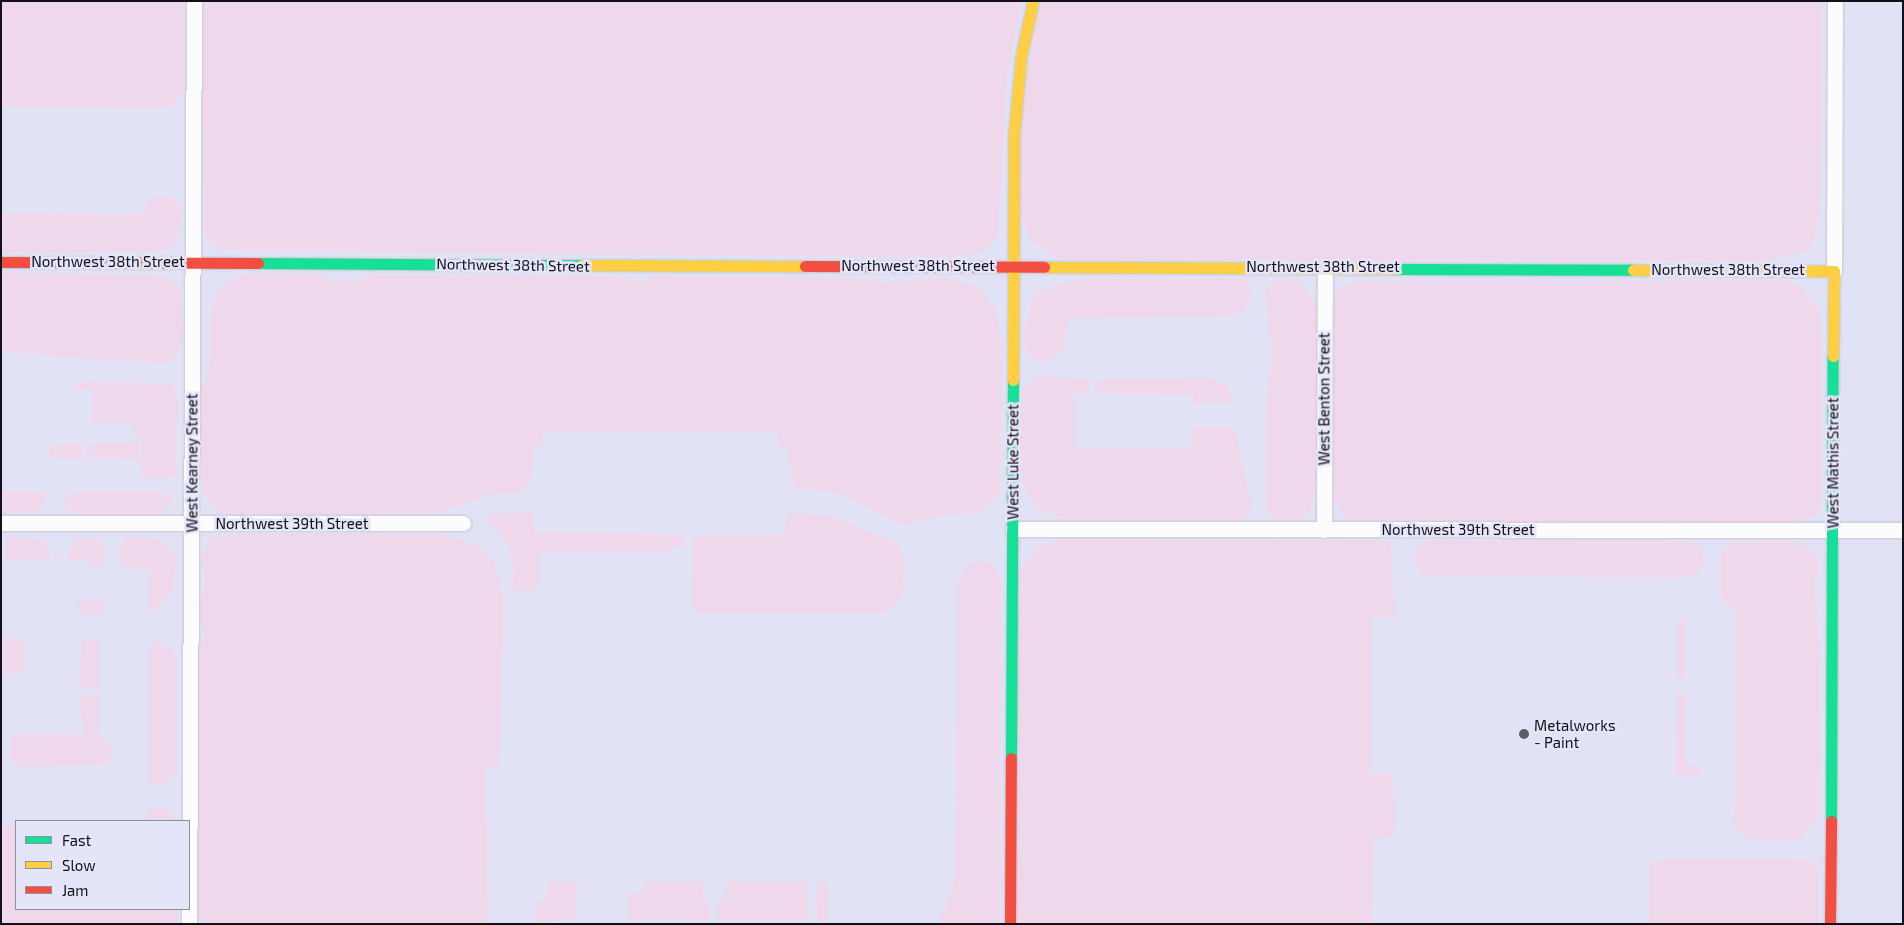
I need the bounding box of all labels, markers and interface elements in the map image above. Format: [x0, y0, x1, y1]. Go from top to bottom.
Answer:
street label: Northwest 38th Street [31, 253, 185, 271]
street label: Northwest 38th Street [436, 255, 590, 275]
street label: Northwest 38th Street [841, 257, 995, 275]
street label: Northwest 38th Street [1246, 258, 1400, 276]
street label: Northwest 38th Street [1651, 261, 1805, 279]
street label: West Benton Street [1315, 333, 1333, 465]
street label: West Kearney Street [183, 393, 201, 533]
street label: West Mathis Street [1824, 398, 1842, 528]
street label: West Luke Street [1004, 404, 1022, 520]
street label: Northwest 39th Street [216, 515, 368, 533]
street label: Northwest 39th Street [1382, 521, 1534, 539]
place label: Metalworks - Paint [1534, 716, 1616, 751]
marker: Metalworks - Paint [1518, 728, 1530, 740]
legend [15, 820, 190, 910]
text: Fast [62, 831, 91, 849]
text: Slow [62, 856, 96, 874]
text: Jam [62, 881, 88, 899]

